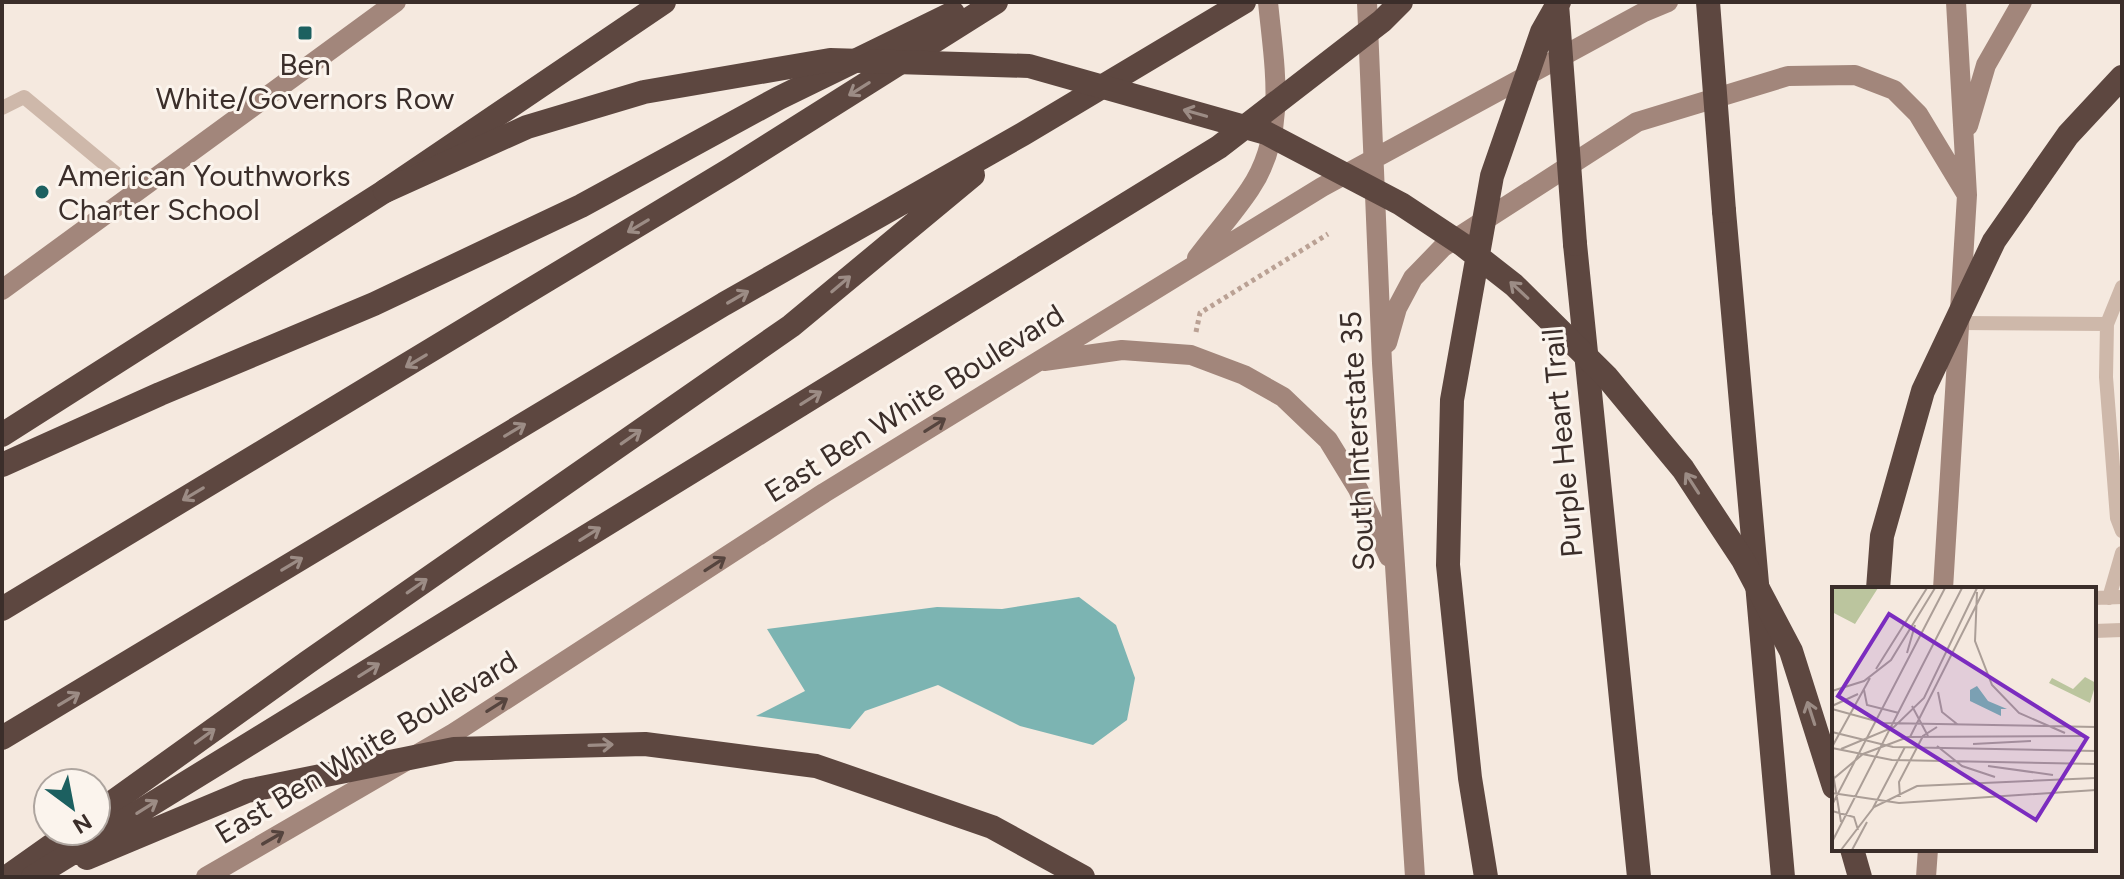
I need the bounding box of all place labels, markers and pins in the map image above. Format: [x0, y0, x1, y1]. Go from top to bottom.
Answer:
marker: Ben White/Governors Row [296, 24, 314, 42]
place label: Ben White/Governors Row [156, 46, 455, 117]
place label: American Youthworks Charter School [58, 157, 351, 228]
marker: American Youthworks Charter School [33, 183, 51, 201]

